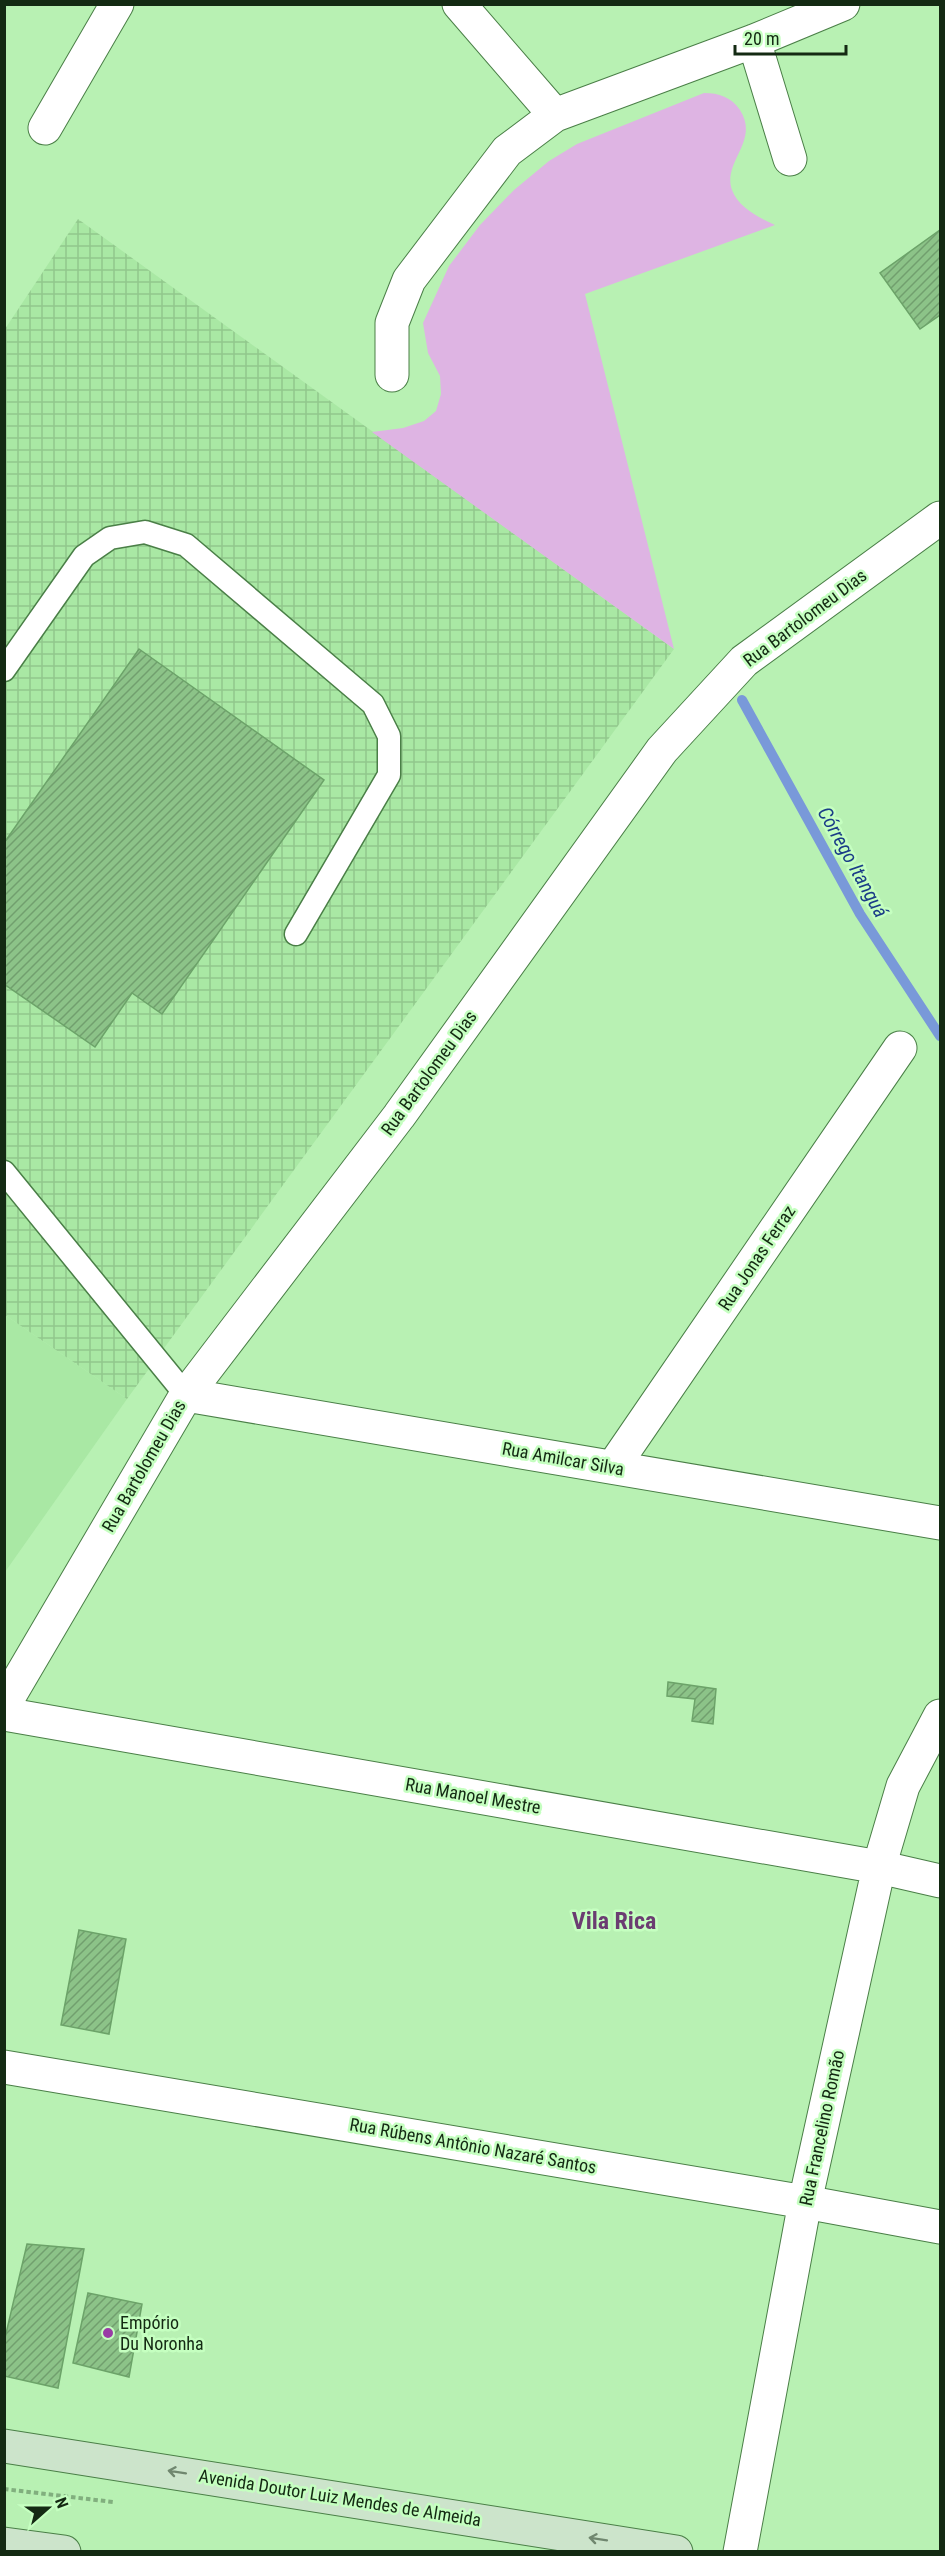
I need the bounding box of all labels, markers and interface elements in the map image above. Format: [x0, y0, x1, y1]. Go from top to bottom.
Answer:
scale bar [735, 18, 846, 56]
text: 20 m [744, 28, 779, 49]
street label: Rua Bartolomeu Dias [739, 564, 870, 671]
water label: Córrego Itanguá [813, 802, 894, 922]
street label: Rua Bartolomeu Dias [376, 1006, 481, 1139]
street label: Rua Jonas Ferraz [714, 1201, 800, 1314]
street label: Rua Bartolomeu Dias [97, 1396, 190, 1535]
street label: Rua Amilcar Silva [500, 1437, 626, 1480]
street label: Rua Manoel Mestre [404, 1773, 542, 1818]
district label: Vila Rica [572, 1907, 656, 1935]
street label: Rua Francelino Romão [795, 2048, 848, 2208]
street label: Rua Rúbens Antônio Nazaré Santos [348, 2113, 598, 2178]
place label: Empório Du Noronha [120, 2312, 204, 2354]
marker: Empório Du Noronha [101, 2326, 115, 2340]
street label: Avenida Doutor Luiz Mendes de Almeida [197, 2465, 483, 2530]
one-way arrow [167, 2467, 187, 2478]
north arrow [18, 2478, 78, 2538]
text: N [51, 2495, 72, 2511]
one-way arrow [588, 2533, 608, 2544]

